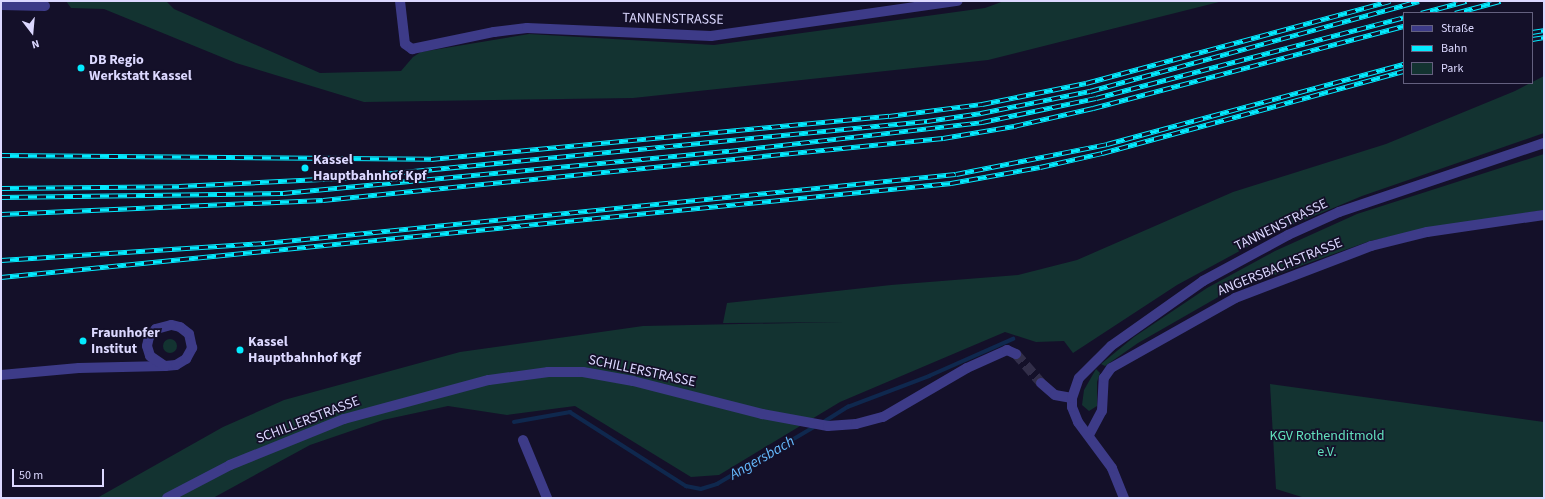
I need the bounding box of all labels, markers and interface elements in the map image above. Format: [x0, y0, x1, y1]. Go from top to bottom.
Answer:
street label: TANNENSTRASSE [622, 10, 724, 28]
north arrow [12, 12, 52, 52]
legend [1403, 12, 1533, 84]
text: Straße [1441, 20, 1474, 37]
text: N [30, 36, 41, 52]
text: Bahn [1441, 40, 1467, 57]
place label: DB Regio Werkstatt Kassel [89, 52, 192, 84]
text: Park [1441, 60, 1463, 77]
marker: DB Regio Werkstatt Kassel [76, 63, 86, 73]
place label: Kassel Hauptbahnhof Kpf [313, 152, 427, 184]
marker: Kassel Hauptbahnhof Kpf [300, 163, 310, 173]
street label: TANNENSTRASSE [1232, 195, 1330, 255]
street label: ANGERSBACHSTRASSE [1215, 234, 1345, 300]
place label: Fraunhofer Institut [91, 325, 160, 358]
place label: Kassel Hauptbahnhof Kgf [248, 334, 361, 366]
marker: Fraunhofer Institut [78, 336, 88, 346]
marker: Kassel Hauptbahnhof Kgf [235, 345, 245, 355]
street label: SCHILLERSTRASSE [587, 351, 697, 391]
street label: SCHILLERSTRASSE [254, 393, 362, 447]
park label: KGV Rothenditmold e.V. [1270, 428, 1384, 460]
water label: Angersbach [726, 432, 798, 484]
scale bar [14, 461, 106, 487]
text: 50 m [19, 467, 43, 484]

